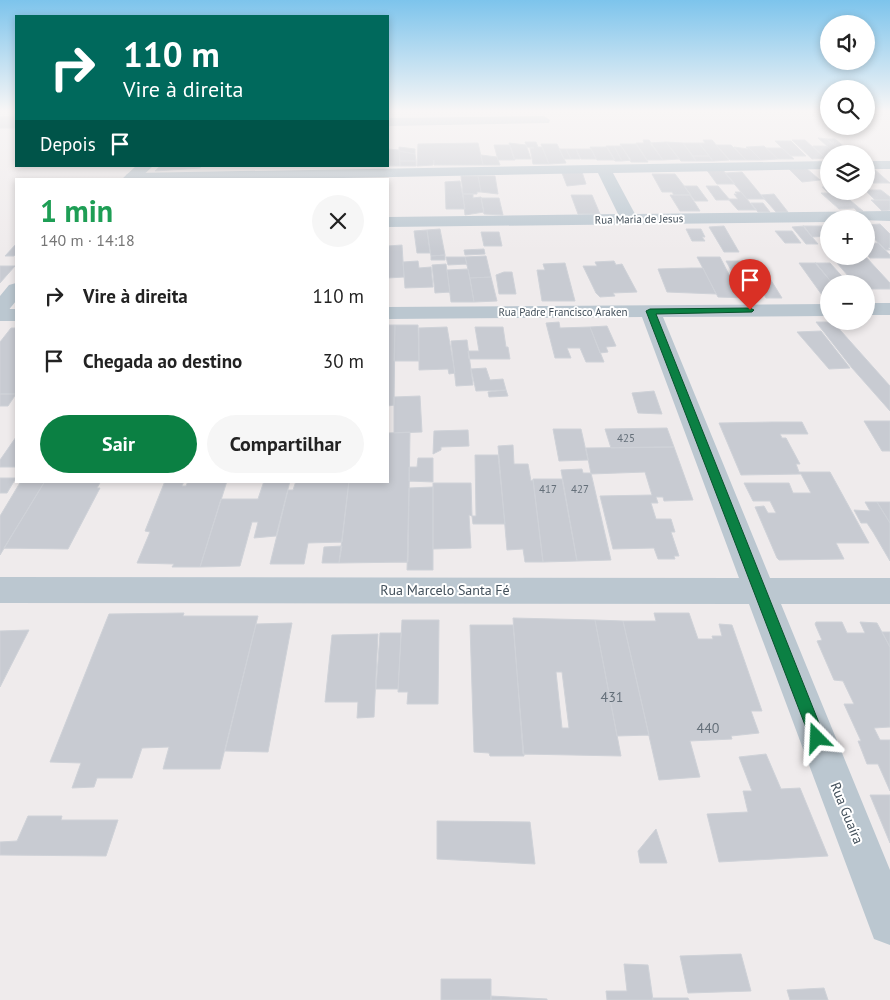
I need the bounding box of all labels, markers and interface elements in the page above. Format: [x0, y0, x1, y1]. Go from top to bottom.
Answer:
map controls [820, 15, 875, 330]
button: sound [820, 15, 875, 70]
text: 110 m [123, 31, 220, 77]
icon: right [40, 35, 105, 100]
text: Vire à direita [123, 75, 243, 103]
button: search [820, 80, 875, 135]
icon: arrive [106, 130, 134, 158]
text: Depois [40, 132, 96, 156]
button: layers [820, 145, 875, 200]
text: 1 min [40, 191, 113, 230]
button: close [312, 195, 364, 247]
button: + [820, 210, 875, 265]
street label: Rua Maria de Jesus [595, 211, 684, 227]
text: 140 m · 14:18 [40, 230, 135, 250]
pin [729, 259, 771, 310]
icon: arrive [736, 266, 764, 294]
button: − [820, 275, 875, 330]
icon: right [40, 282, 68, 310]
text: Vire à direita [83, 284, 188, 308]
text: 110 m [312, 284, 364, 308]
street label: Rua Padre Francisco Araken [498, 305, 628, 319]
icon: arrive [40, 347, 68, 375]
text: Chegada ao destino [83, 349, 242, 373]
text: 30 m [323, 349, 364, 373]
button: Sair [40, 415, 197, 473]
button: Compartilhar [207, 415, 364, 473]
house number: 425 [617, 431, 635, 445]
house number: 417 [539, 482, 557, 496]
house number: 427 [571, 482, 589, 496]
street label: Rua Marcelo Santa Fé [380, 581, 510, 599]
house number: 431 [601, 688, 623, 706]
position arrow [790, 711, 842, 763]
house number: 440 [697, 719, 720, 737]
street label: Rua Guaíra [826, 780, 868, 847]

